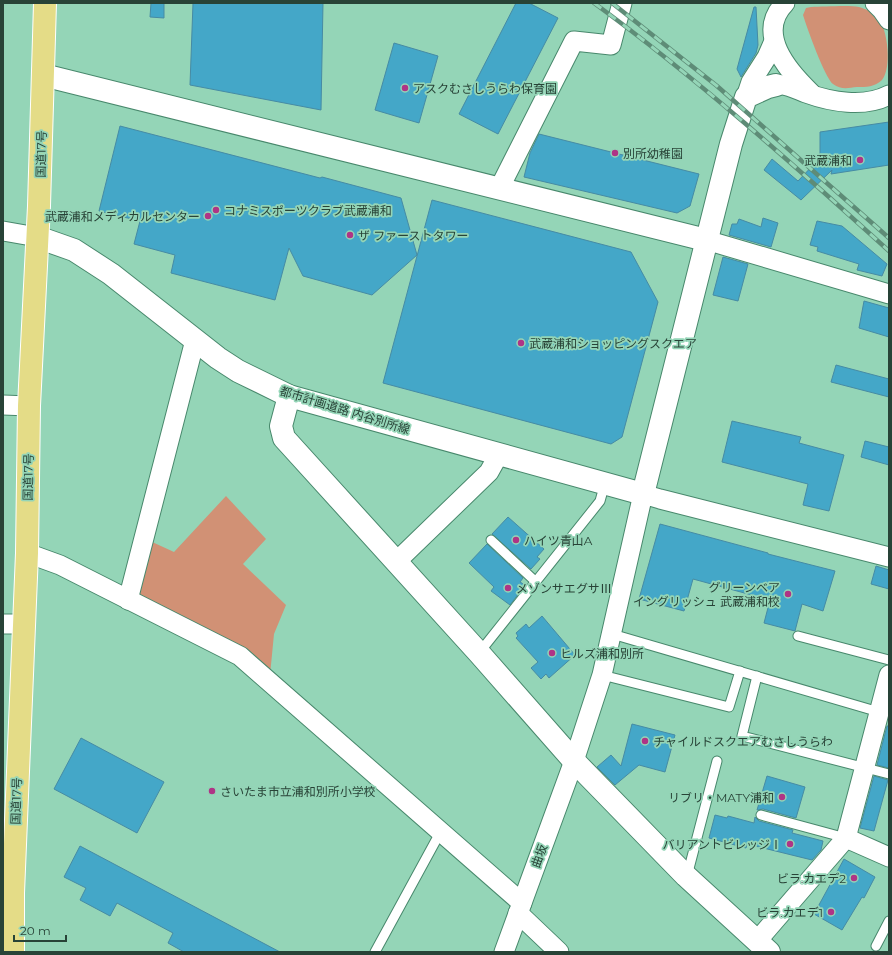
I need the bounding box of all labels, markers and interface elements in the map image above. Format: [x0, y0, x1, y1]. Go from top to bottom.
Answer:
place label: アスクむさしうらわ保育園 [413, 81, 557, 96]
marker: アスクむさしうらわ保育園 [400, 83, 410, 93]
street label: 国道17号 [33, 130, 49, 178]
place label: 別所幼稚園 [623, 146, 683, 161]
marker: 別所幼稚園 [610, 148, 620, 158]
place label: 武蔵浦和 [804, 153, 852, 168]
marker: 武蔵浦和 [855, 155, 865, 165]
place label: コナミスポーツクラブ武蔵浦和 [224, 203, 392, 218]
marker: コナミスポーツクラブ武蔵浦和 [211, 205, 221, 215]
place label: 武蔵浦和メディカルセンター [45, 209, 200, 224]
marker: 武蔵浦和メディカルセンター [203, 211, 213, 221]
place label: ザ ファーストタワー [358, 228, 469, 243]
marker: ザ ファーストタワー [345, 230, 355, 240]
place label: 武蔵浦和ショッピングスクエア [529, 336, 697, 351]
marker: 武蔵浦和ショッピングスクエア [516, 338, 526, 348]
street label: 都市計画道路 内谷別所線 [278, 383, 412, 437]
street label: 国道17号 [20, 453, 36, 501]
place label: ハイツ青山A [524, 533, 593, 548]
marker: ハイツ青山A [511, 535, 521, 545]
place label: グリーンベア イングリッシュ 武蔵浦和校 [633, 580, 780, 609]
place label: メゾンサエグサⅢ [516, 581, 612, 596]
marker: メゾンサエグサⅢ [503, 583, 513, 593]
marker: グリーンベア イングリッシュ 武蔵浦和校 [783, 589, 793, 599]
place label: ヒルズ浦和別所 [560, 646, 644, 661]
marker: ヒルズ浦和別所 [547, 648, 557, 658]
place label: チャイルドスクエアむさしうらわ [653, 734, 833, 749]
marker: チャイルドスクエアむさしうらわ [640, 736, 650, 746]
street label: 国道17号 [8, 777, 24, 825]
place label: さいたま市立浦和別所小学校 [220, 784, 376, 799]
marker: さいたま市立浦和別所小学校 [207, 786, 217, 796]
place label: リブリ・MATY浦和 [668, 790, 774, 805]
marker: リブリ・MATY浦和 [777, 792, 787, 802]
place label: バリアントビレッジⅠ [662, 837, 782, 852]
marker: バリアントビレッジⅠ [785, 839, 795, 849]
street label: 曲坂 [528, 842, 550, 870]
place label: ビラ.カエデ2 [777, 871, 846, 886]
marker: ビラ.カエデ2 [849, 873, 859, 883]
place label: ビラ.カエデ1 [756, 905, 823, 920]
marker: ビラ.カエデ1 [826, 907, 836, 917]
scale bar [14, 917, 66, 943]
text: 20 m [20, 923, 51, 938]

